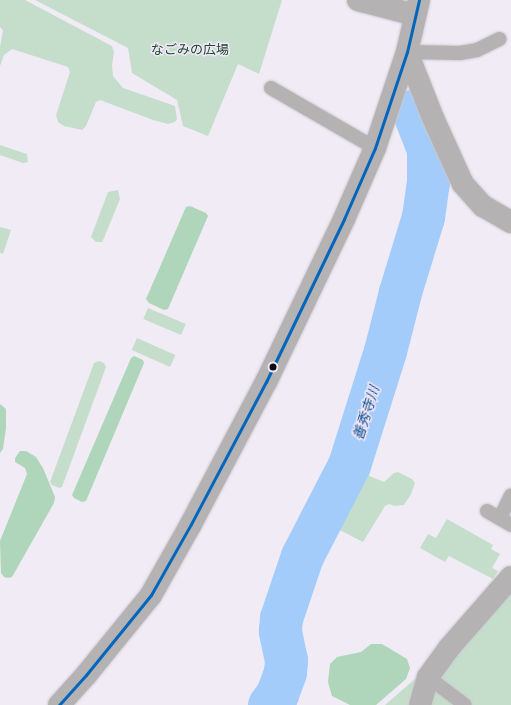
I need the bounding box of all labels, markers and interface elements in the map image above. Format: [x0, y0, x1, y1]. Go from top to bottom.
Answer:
park label: なごみの広場 [151, 42, 229, 58]
unlabelled marker [268, 362, 278, 372]
water label: 善秀寺川 [349, 384, 383, 442]

